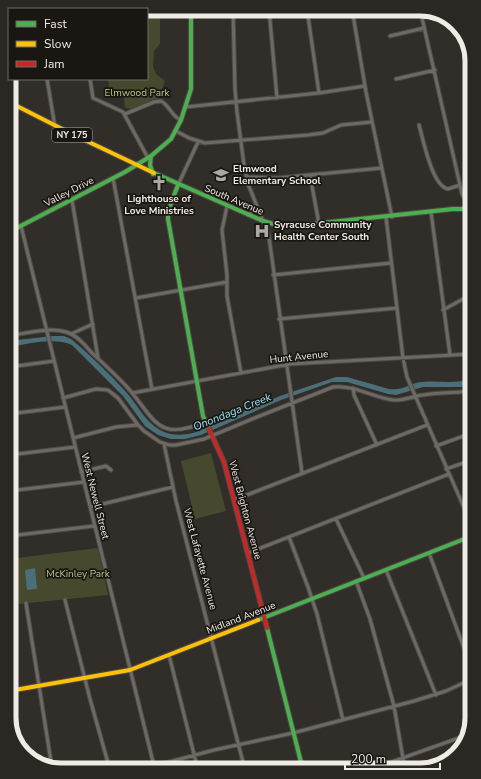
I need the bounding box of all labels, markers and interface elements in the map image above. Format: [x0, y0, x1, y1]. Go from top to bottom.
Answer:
legend [8, 8, 148, 80]
text: Fast [44, 16, 67, 32]
text: Slow [44, 36, 72, 52]
text: Jam [43, 56, 65, 72]
park label: Elmwood Park [104, 86, 171, 100]
road number: NY 175 [52, 128, 92, 142]
place label: Elmwood Elementary School [233, 162, 321, 188]
school or university icon: Elmwood Elementary School [212, 166, 230, 184]
street label: Valley Drive [41, 173, 96, 211]
church icon: Lighthouse of Love Ministries [150, 174, 168, 192]
street label: South Avenue [202, 181, 266, 219]
place label: Lighthouse of Love Ministries [124, 192, 194, 218]
place label: Syracuse Community Health Center South [274, 218, 372, 244]
hospital icon: Syracuse Community Health Center South [253, 222, 271, 240]
street label: Hunt Avenue [269, 347, 329, 367]
water label: Onondaga Creek [191, 389, 274, 434]
street label: West Newell Street [77, 451, 113, 541]
street label: West Brighton Avenue [225, 459, 265, 561]
street label: West Lafayette Avenue [180, 506, 220, 612]
park label: McKinley Park [46, 567, 111, 581]
street label: Midland Avenue [204, 598, 278, 638]
scale bar [345, 745, 440, 771]
text: 200 m [351, 751, 386, 767]

